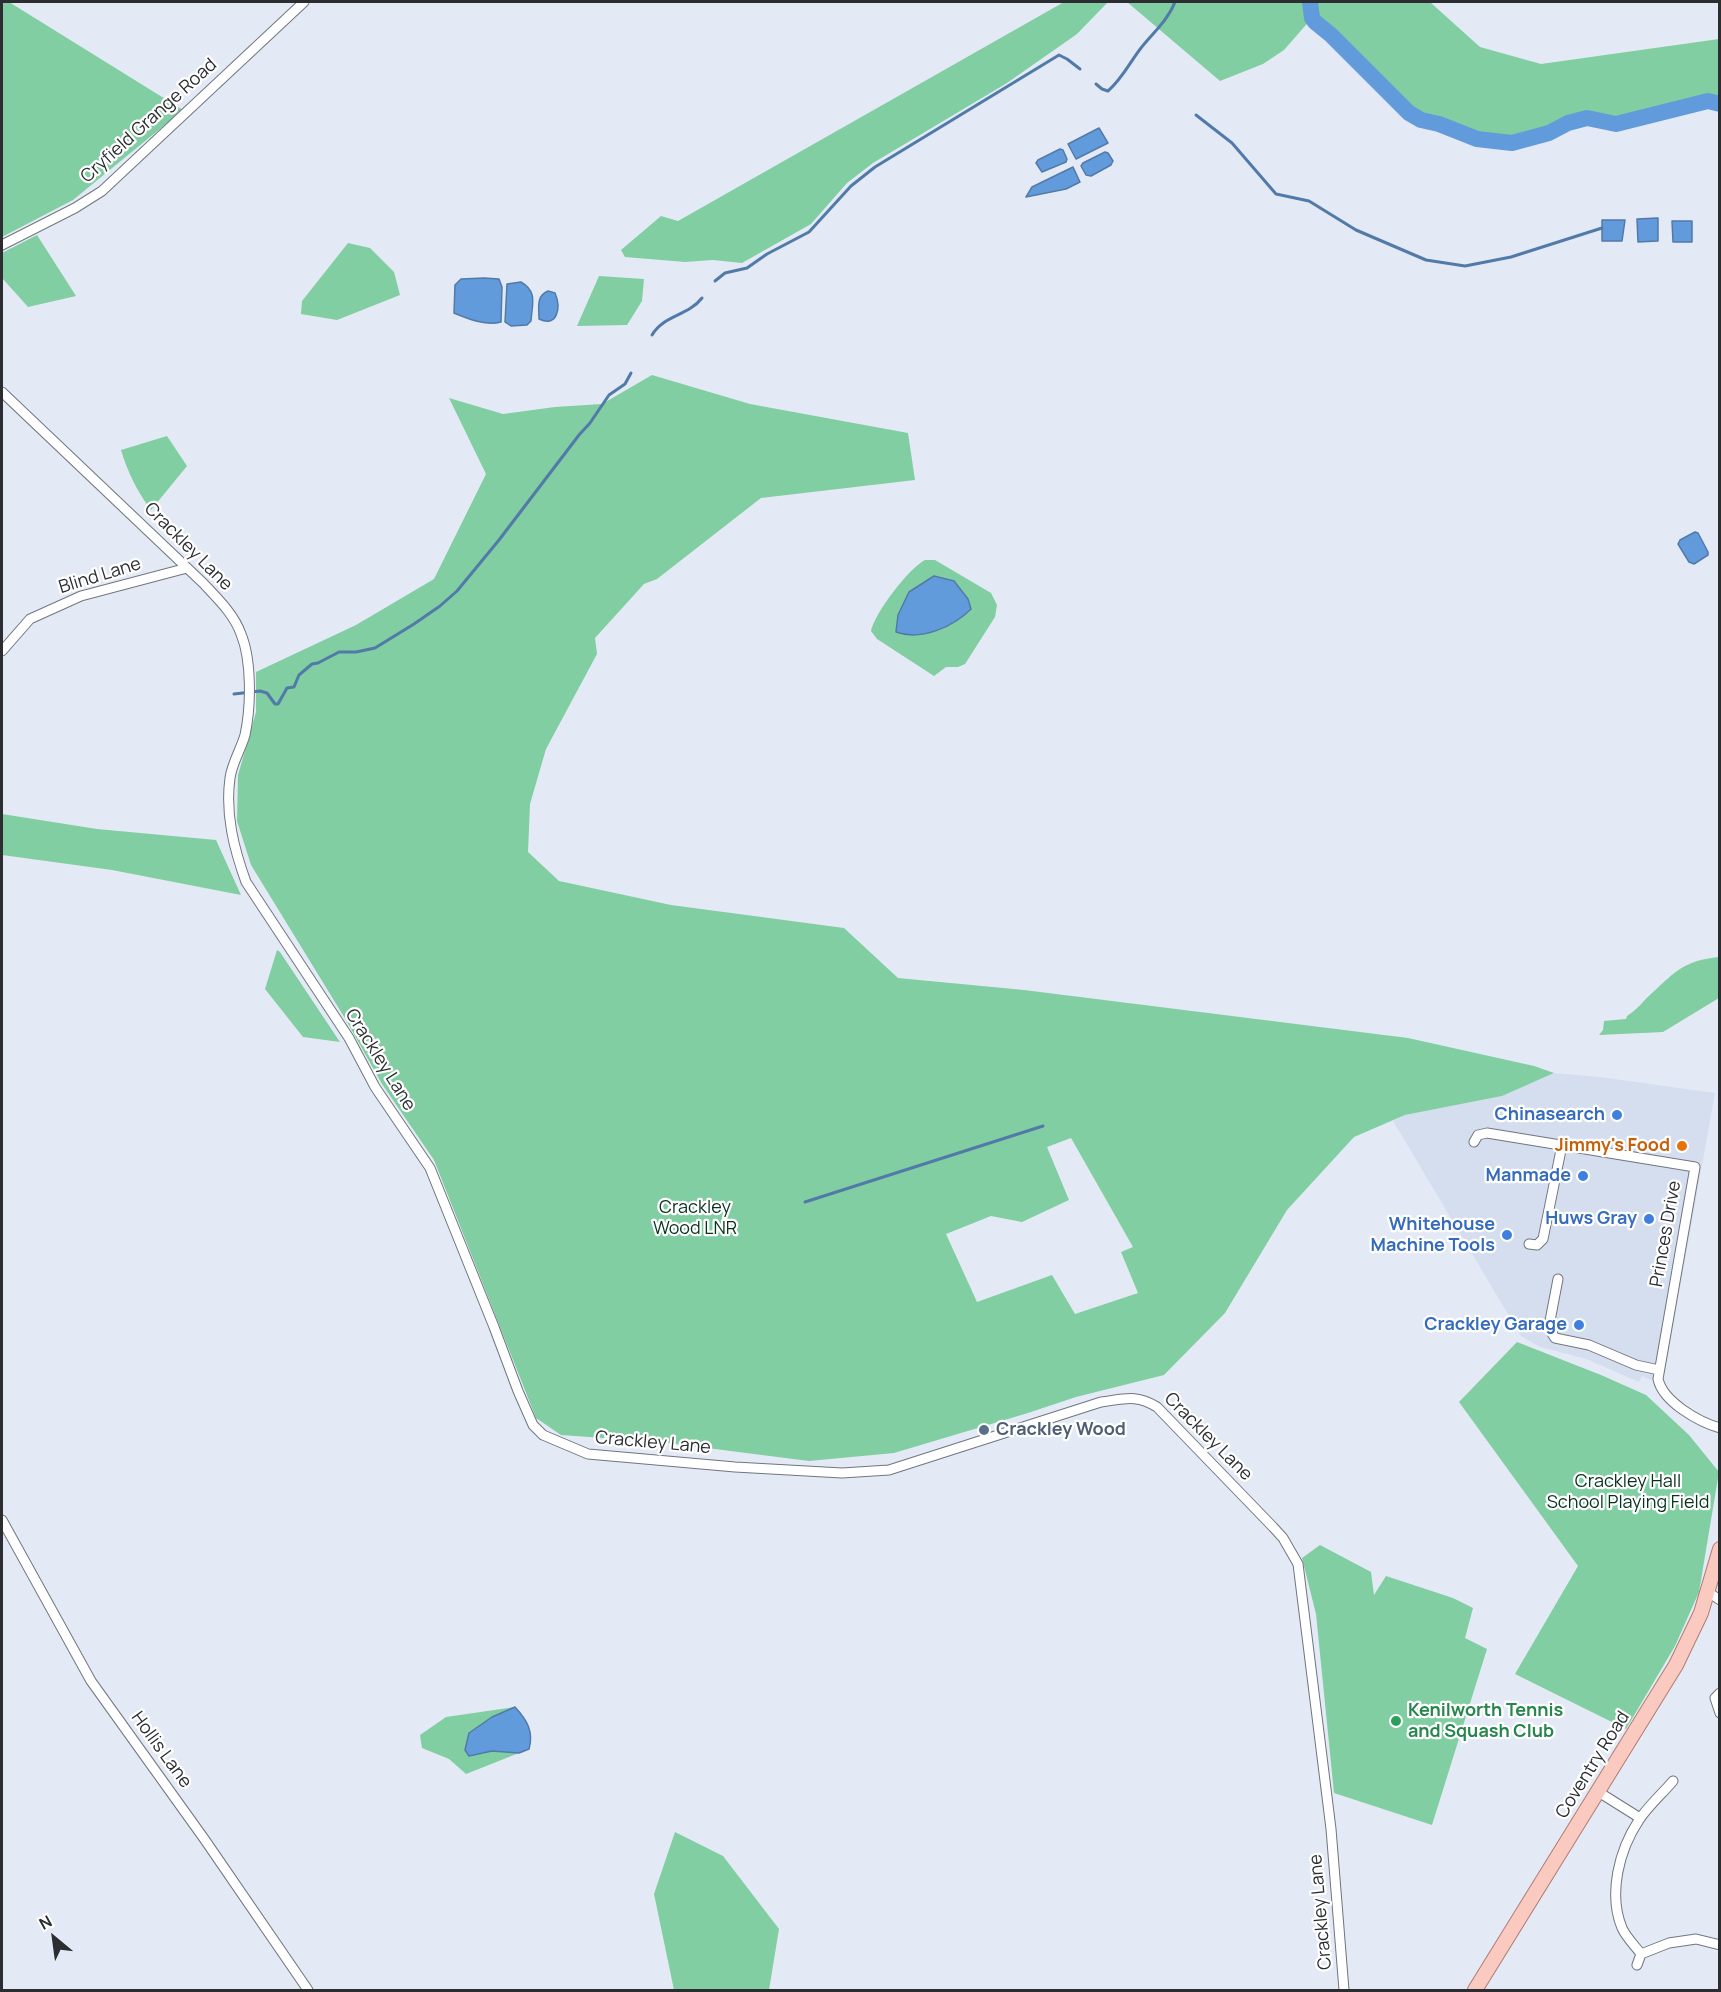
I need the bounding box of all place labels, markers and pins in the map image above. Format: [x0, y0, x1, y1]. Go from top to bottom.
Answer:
place label: Chinasearch [1494, 1104, 1605, 1126]
marker: Chinasearch [1610, 1108, 1624, 1122]
place label: Jimmy's Food [1555, 1135, 1670, 1157]
marker: Jimmy's Food [1675, 1139, 1689, 1153]
place label: Manmade [1485, 1165, 1571, 1187]
marker: Manmade [1576, 1169, 1590, 1183]
place label: Huws Gray [1545, 1208, 1637, 1230]
marker: Huws Gray [1642, 1212, 1656, 1226]
place label: Whitehouse Machine Tools [1371, 1214, 1495, 1256]
marker: Whitehouse Machine Tools [1500, 1228, 1514, 1242]
place label: Crackley Garage [1424, 1314, 1567, 1336]
marker: Crackley Garage [1572, 1318, 1586, 1332]
place label: Crackley Wood [996, 1419, 1126, 1441]
marker: Crackley Wood [977, 1423, 991, 1437]
place label: Kenilworth Tennis and Squash Club [1408, 1700, 1563, 1742]
marker: Kenilworth Tennis and Squash Club [1389, 1714, 1403, 1728]

